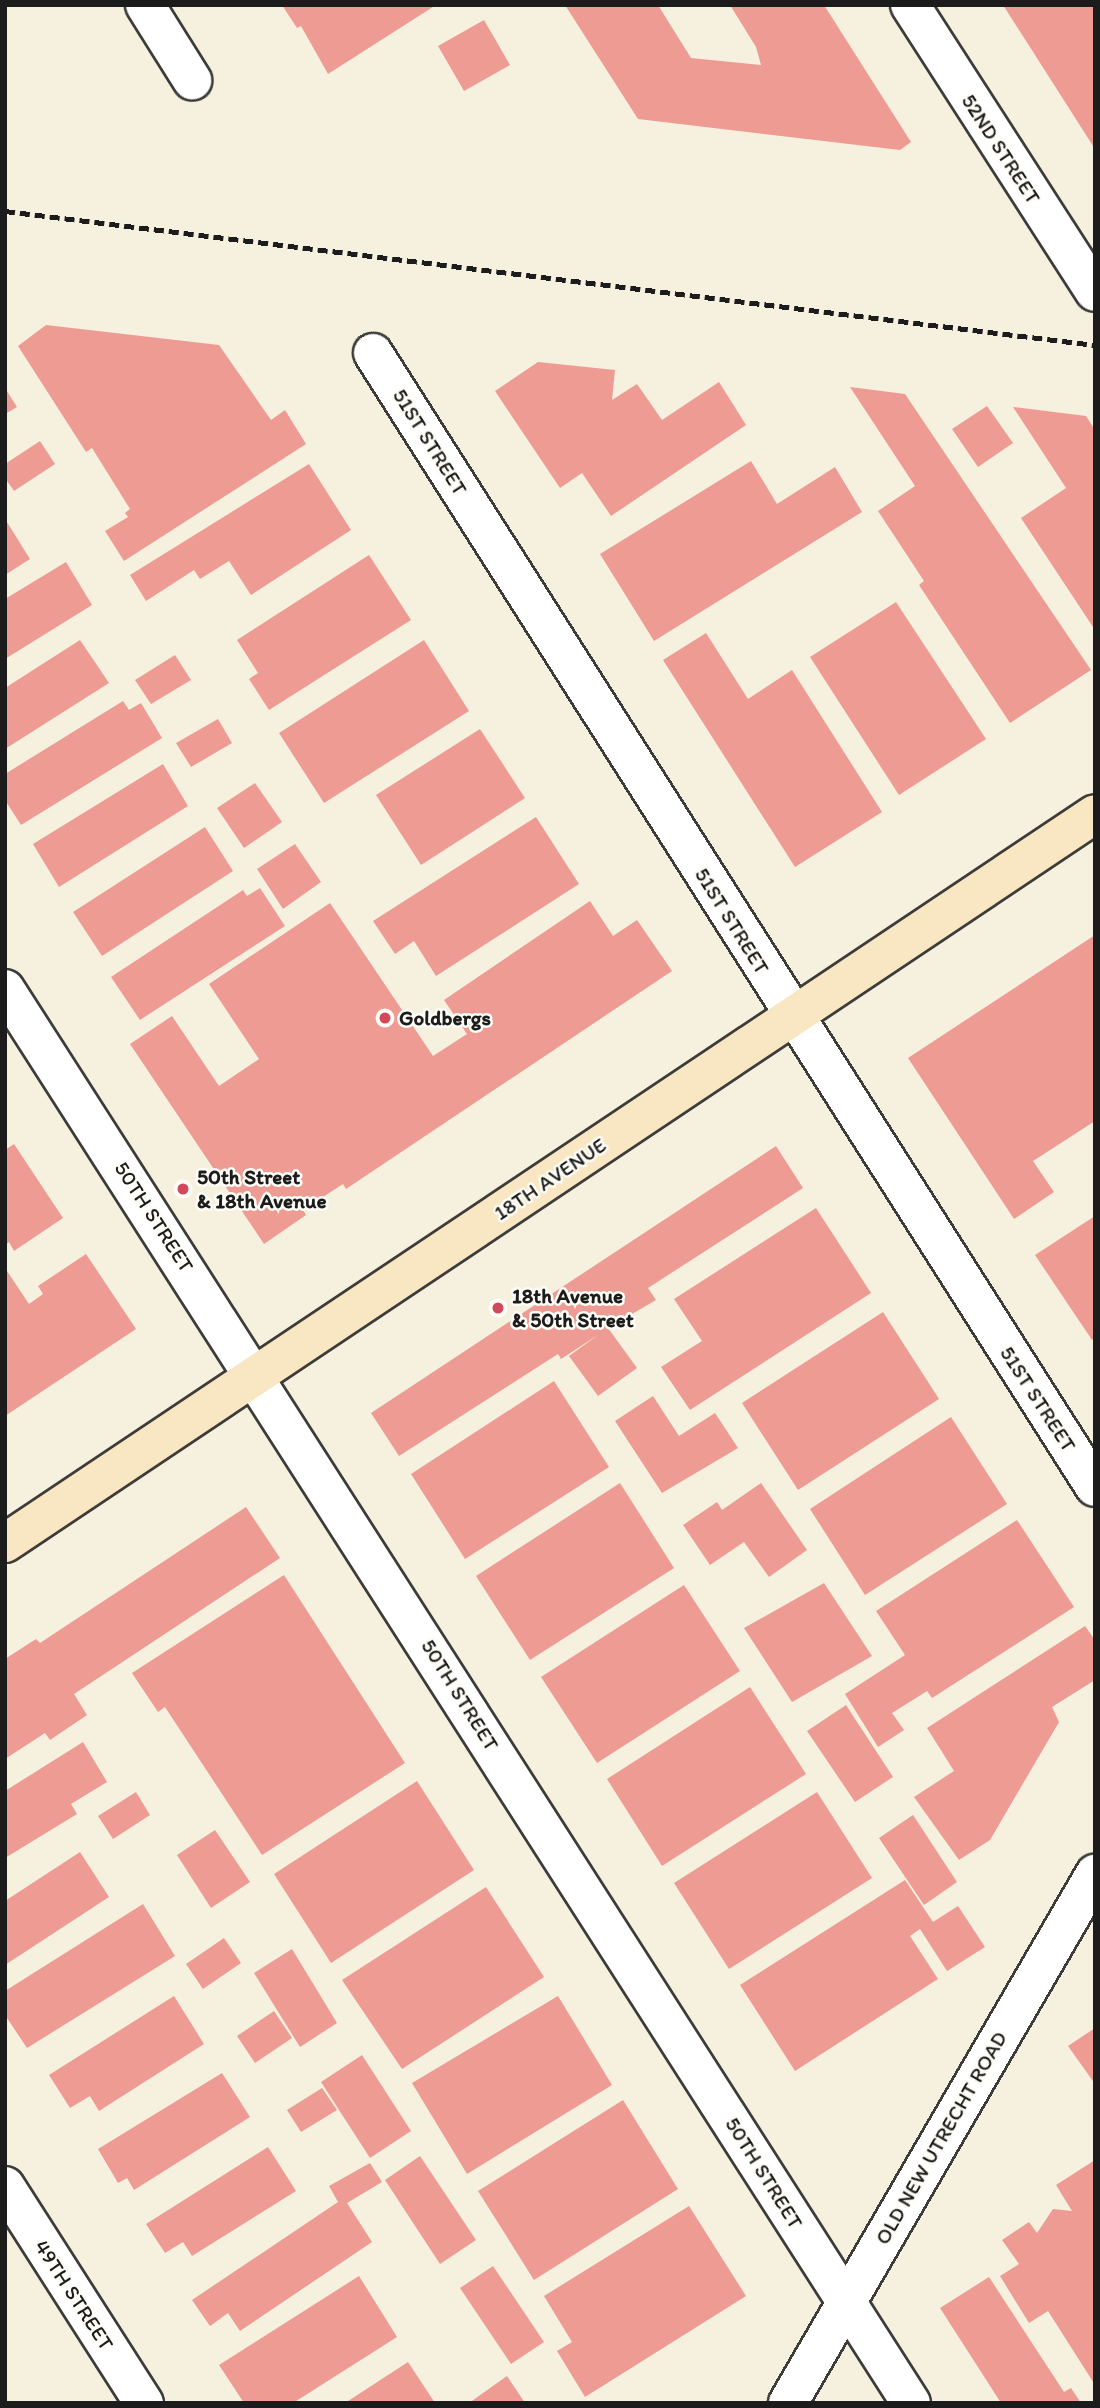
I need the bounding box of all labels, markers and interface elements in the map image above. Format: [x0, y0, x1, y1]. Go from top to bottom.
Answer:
street label: 52ND STREET [956, 89, 1046, 209]
street label: 51ST STREET [387, 384, 473, 500]
street label: 51ST STREET [689, 863, 775, 979]
place label: Goldbergs [399, 1005, 491, 1031]
marker: Goldbergs [377, 1010, 393, 1026]
street label: 18TH AVENUE [490, 1133, 610, 1225]
street label: 50TH STREET [109, 1157, 199, 1277]
place label: 50th Street & 18th Avenue [197, 1164, 326, 1214]
marker: 50th Street & 18th Avenue [175, 1181, 191, 1197]
place label: 18th Avenue & 50th Street [512, 1283, 633, 1333]
marker: 18th Avenue & 50th Street [490, 1300, 506, 1316]
street label: 51ST STREET [995, 1342, 1081, 1456]
street label: 50TH STREET [416, 1635, 504, 1755]
street label: OLD NEW UTRECHT ROAD [870, 2027, 1012, 2249]
street label: 50TH STREET [720, 2113, 808, 2233]
street label: 49TH STREET [29, 2235, 119, 2355]

